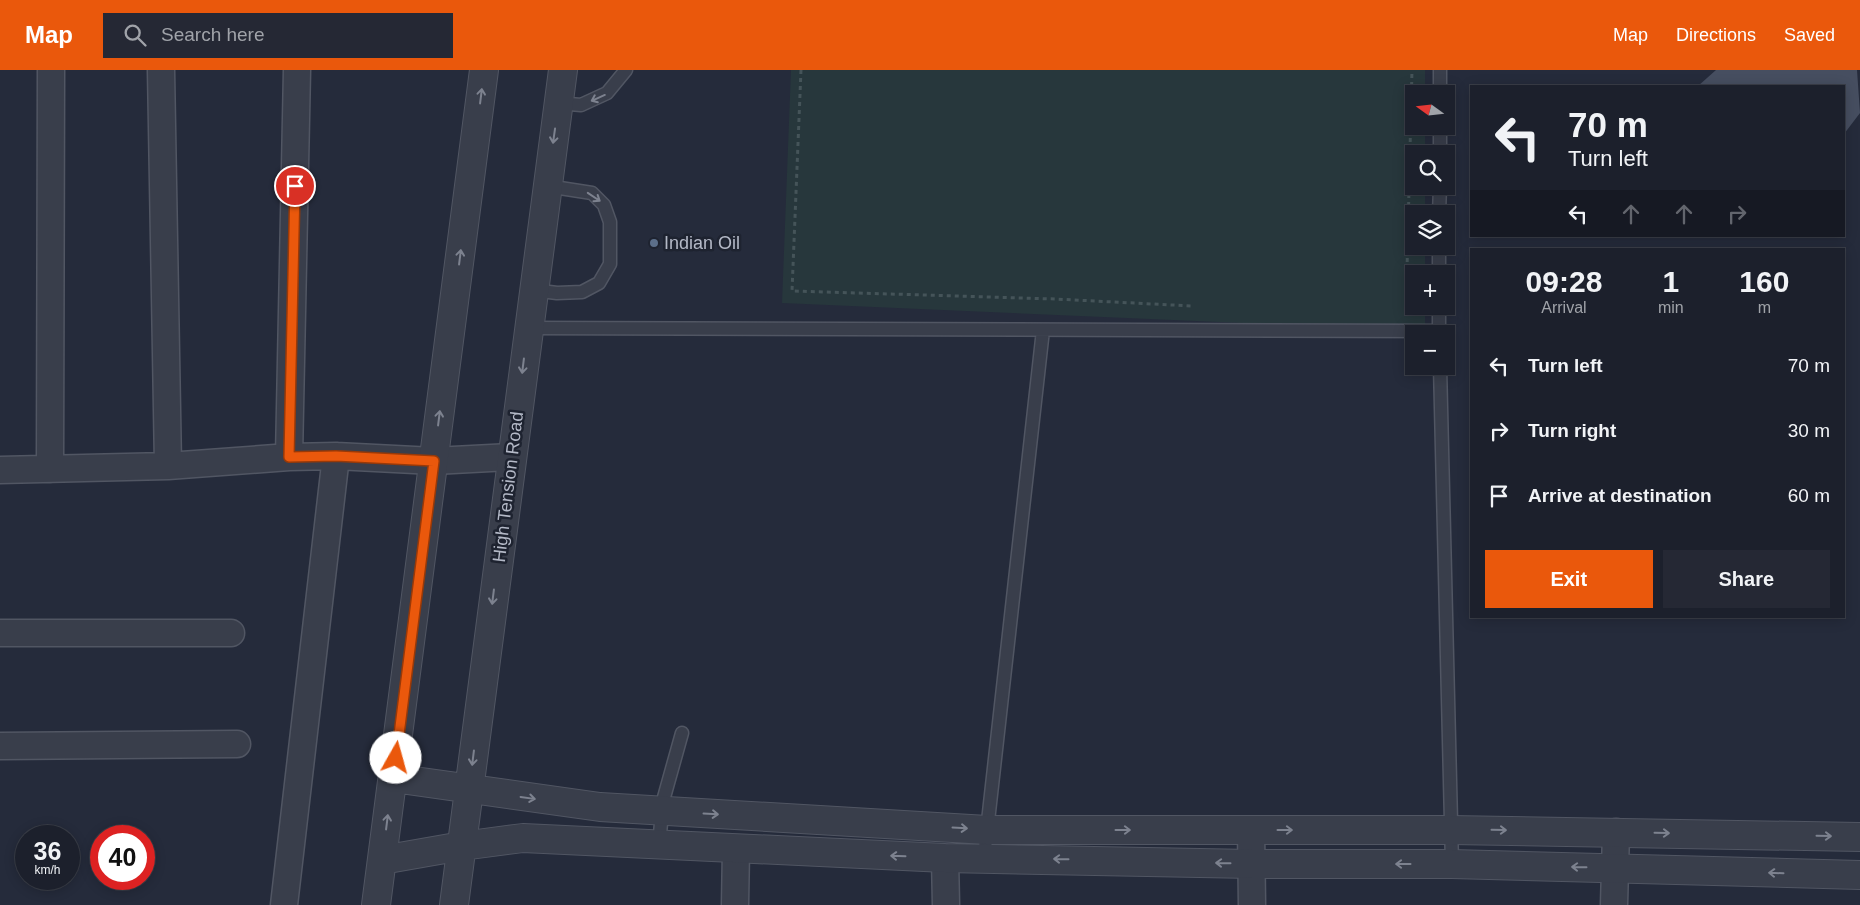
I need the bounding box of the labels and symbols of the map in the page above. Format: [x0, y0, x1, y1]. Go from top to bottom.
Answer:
north arrow [1405, 85, 1455, 135]
one-way arrow [476, 88, 486, 104]
one-way arrow [591, 93, 606, 103]
one-way arrow [549, 127, 559, 143]
pin [274, 165, 316, 207]
one-way arrow [587, 192, 601, 202]
place label: Indian Oil [664, 233, 740, 253]
marker: Indian Oil [648, 237, 660, 249]
one-way arrow [455, 249, 465, 265]
one-way arrow [518, 358, 528, 374]
one-way arrow [435, 410, 445, 426]
street label: High Tension Road [489, 410, 527, 564]
one-way arrow [488, 588, 498, 604]
position arrow [369, 731, 421, 783]
one-way arrow [468, 750, 478, 766]
one-way arrow [519, 793, 535, 803]
one-way arrow [702, 809, 718, 818]
one-way arrow [382, 814, 392, 830]
one-way arrow [952, 824, 968, 833]
speed limit sign: 40 [90, 825, 155, 890]
one-way arrow [1114, 825, 1130, 835]
one-way arrow [1276, 825, 1293, 835]
one-way arrow [1491, 826, 1507, 835]
one-way arrow [1654, 828, 1670, 838]
one-way arrow [1816, 832, 1832, 841]
one-way arrow [890, 851, 906, 860]
one-way arrow [1053, 854, 1069, 864]
one-way arrow [1215, 858, 1232, 868]
one-way arrow [1395, 859, 1412, 869]
one-way arrow [1571, 862, 1588, 872]
one-way arrow [1769, 868, 1785, 878]

